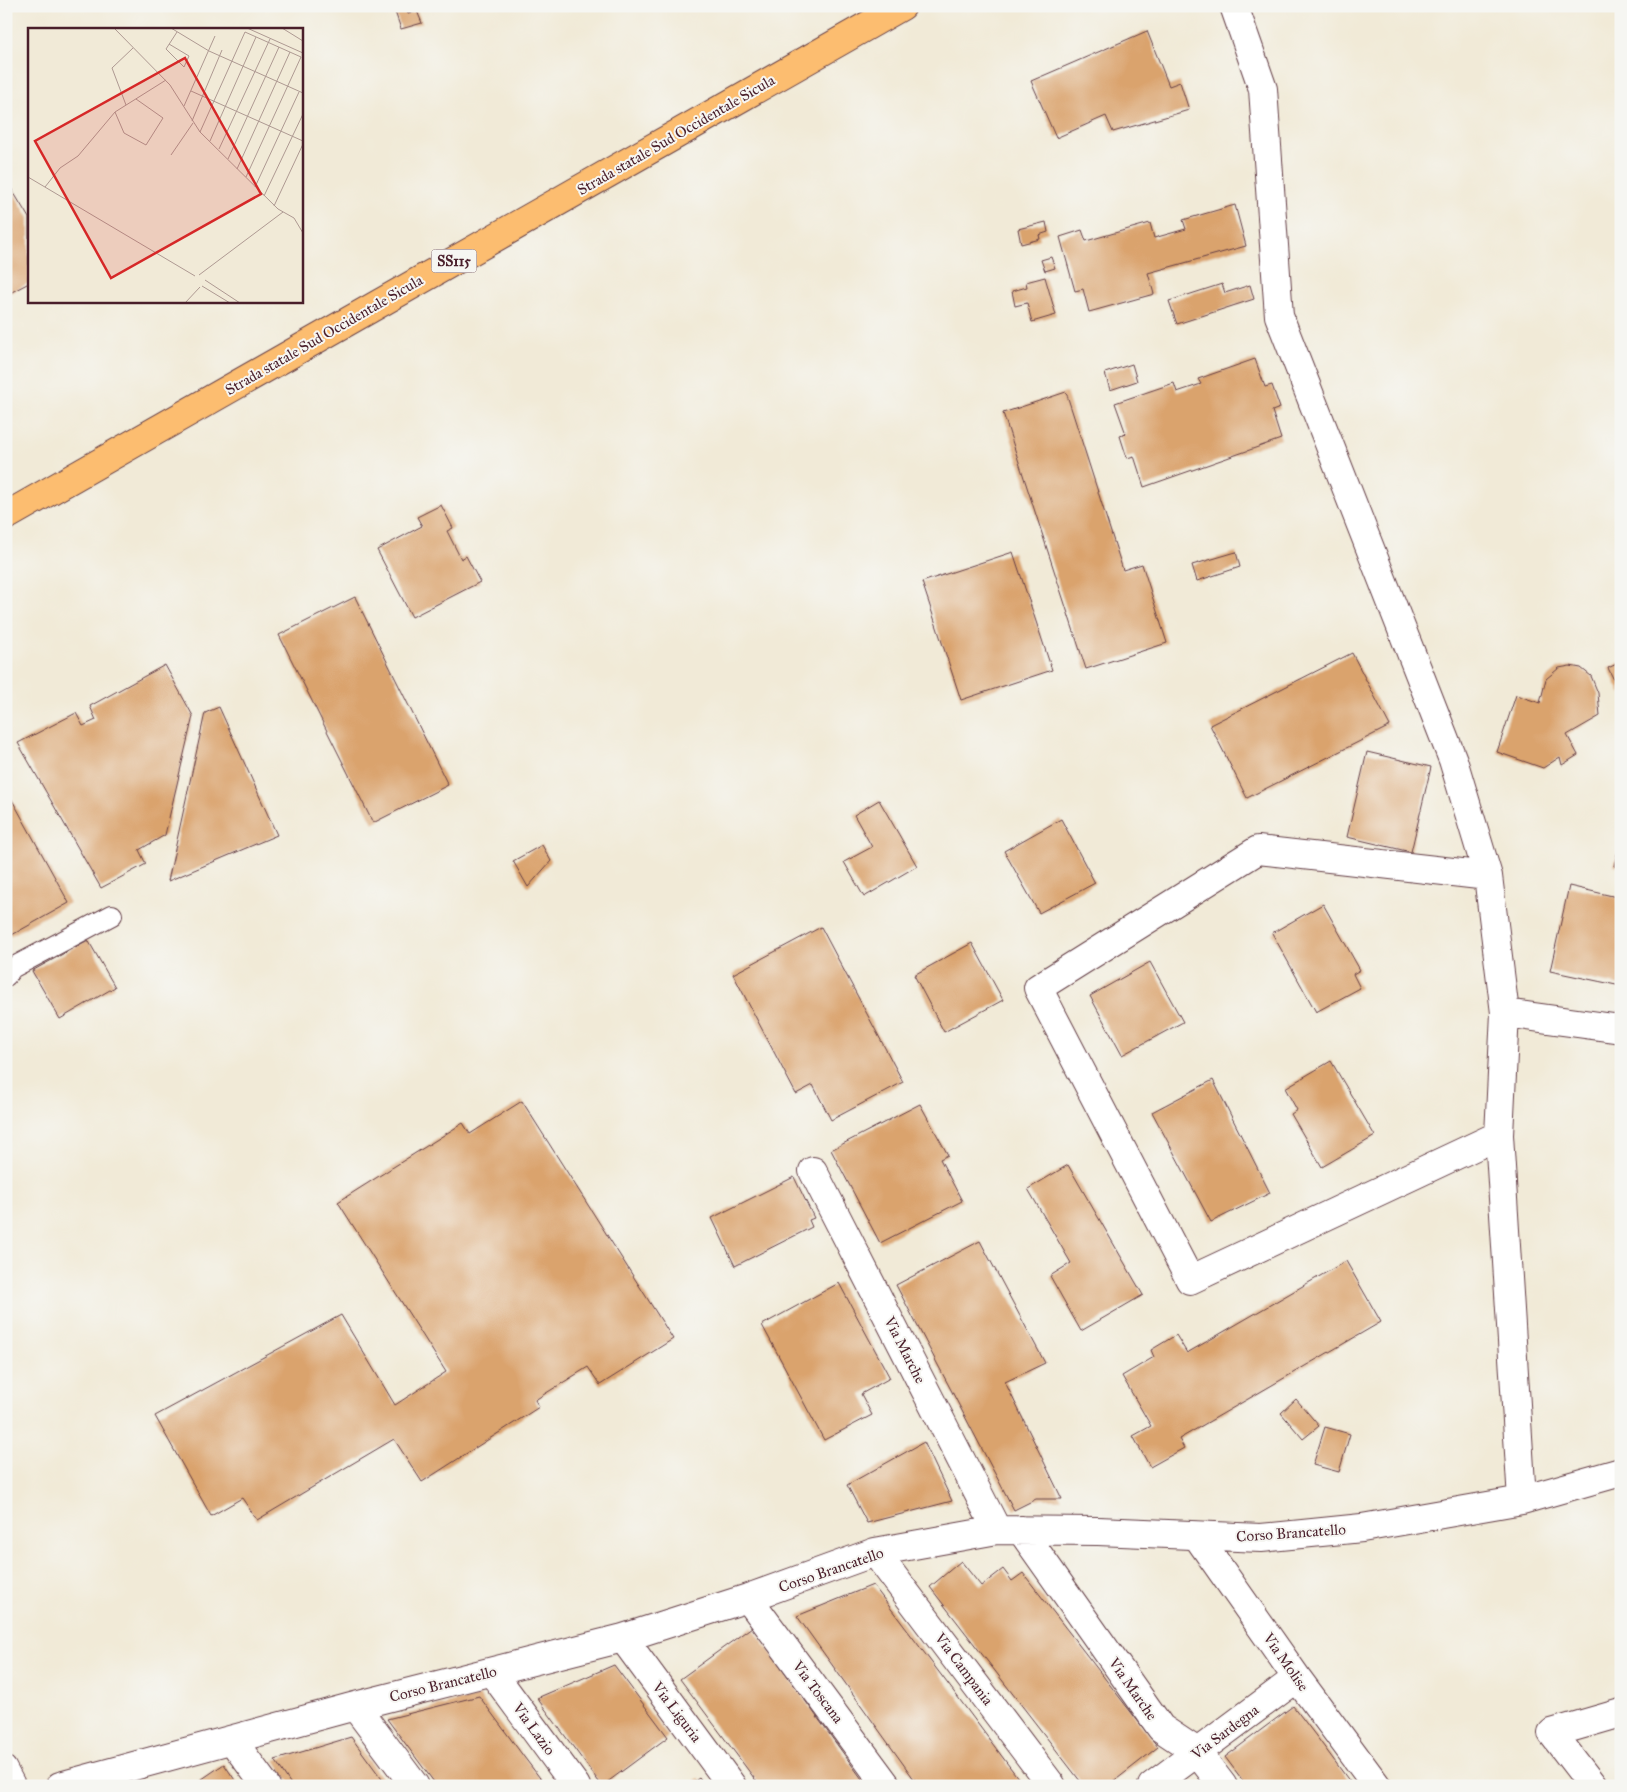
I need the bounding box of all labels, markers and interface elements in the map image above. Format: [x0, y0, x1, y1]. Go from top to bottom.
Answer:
inset map [28, 28, 302, 302]
street label: Strada statale Sud Occidentale Sicula [574, 71, 779, 199]
road number: SS115 [432, 250, 476, 272]
street label: Strada statale Sud Occidentale Sicula [222, 271, 427, 399]
street label: Via Marche [880, 1313, 929, 1386]
street label: Corso Brancatello [1236, 1520, 1347, 1546]
street label: Corso Brancatello [776, 1544, 886, 1596]
street label: Via Campania [930, 1629, 997, 1709]
street label: Via Molise [1259, 1629, 1313, 1695]
street label: Via Marche [1104, 1653, 1161, 1724]
street label: Via Toscana [788, 1656, 848, 1727]
street label: Corso Brancatello [388, 1662, 499, 1706]
street label: Via Liguria [648, 1678, 706, 1746]
street label: Via Lazio [508, 1699, 559, 1759]
street label: Via Sardegna [1187, 1700, 1263, 1764]

